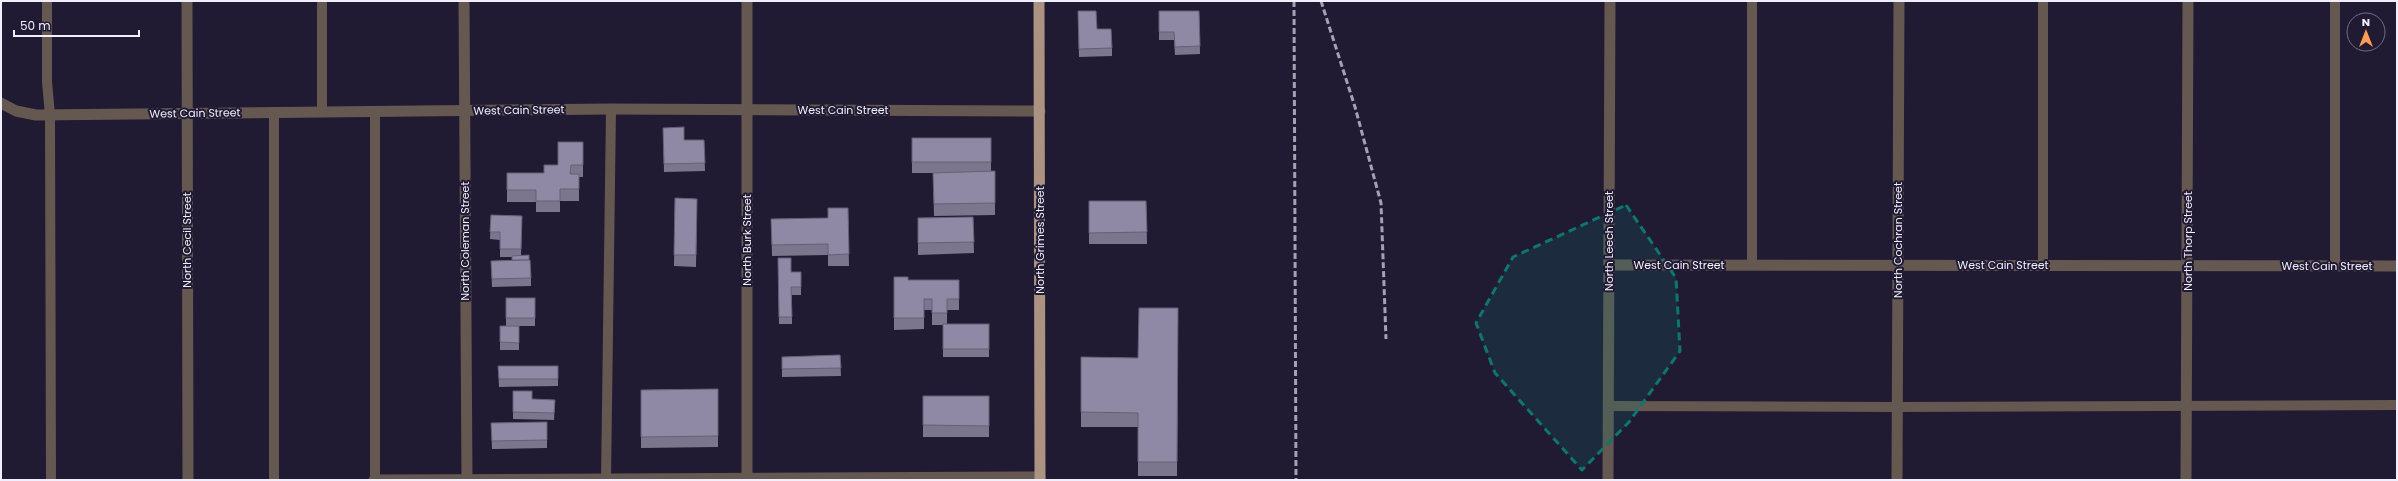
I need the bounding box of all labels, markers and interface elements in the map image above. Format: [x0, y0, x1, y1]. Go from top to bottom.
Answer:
scale bar [14, 12, 139, 38]
north arrow [2346, 12, 2386, 52]
text: N [2362, 14, 2370, 30]
text: 50 m [20, 17, 51, 34]
street label: West Cain Street [473, 101, 565, 119]
street label: West Cain Street [797, 102, 889, 118]
street label: West Cain Street [149, 104, 241, 122]
street label: North Coleman Street [457, 182, 473, 300]
street label: North Cochran Street [1890, 182, 1906, 298]
street label: North Grimes Street [1032, 186, 1048, 294]
street label: North Leech Street [1601, 191, 1617, 291]
street label: North Thorp Street [2180, 191, 2196, 291]
street label: North Cecil Street [179, 192, 195, 288]
street label: North Burk Street [739, 194, 755, 286]
street label: West Cain Street [1633, 257, 1725, 273]
street label: West Cain Street [1957, 257, 2049, 273]
street label: West Cain Street [2281, 258, 2373, 274]

